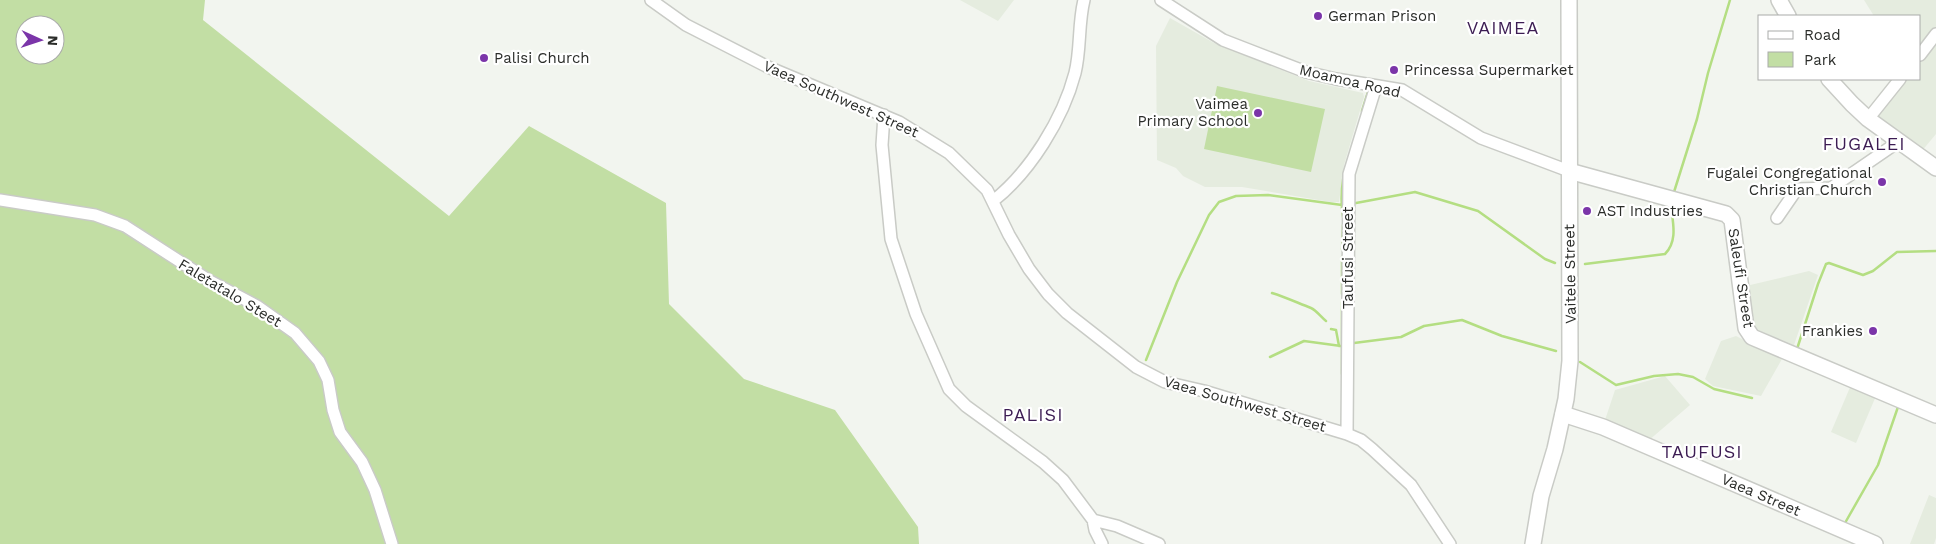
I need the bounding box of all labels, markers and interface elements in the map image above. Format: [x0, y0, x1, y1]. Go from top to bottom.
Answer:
place label: German Prison [1328, 7, 1436, 25]
marker: German Prison [1312, 10, 1324, 22]
north arrow [15, 15, 65, 65]
legend [1758, 15, 1921, 80]
district label: VAIMEA [1467, 17, 1539, 38]
text: Road [1804, 26, 1841, 44]
text: N [45, 35, 61, 46]
place label: Palisi Church [494, 49, 590, 67]
text: Park [1804, 51, 1837, 69]
marker: Palisi Church [478, 52, 490, 64]
street label: Vaea Southwest Street [761, 57, 922, 142]
street label: Moamoa Road [1298, 61, 1402, 101]
place label: Princessa Supermarket [1404, 61, 1574, 79]
marker: Princessa Supermarket [1388, 64, 1400, 76]
place label: Vaimea Primary School [1137, 95, 1249, 130]
marker: Vaimea Primary School [1252, 107, 1264, 119]
district label: FUGALEI [1822, 133, 1906, 154]
place label: Fugalei Congregational Christian Church [1707, 164, 1872, 199]
marker: Fugalei Congregational Christian Church [1876, 176, 1888, 188]
place label: AST Industries [1597, 202, 1703, 220]
marker: AST Industries [1581, 205, 1593, 217]
street label: Taufusi Street [1339, 206, 1357, 309]
street label: Vaitele Street [1560, 223, 1580, 324]
street label: Saleufi Street [1724, 227, 1758, 330]
street label: Faletatalo Steet [175, 255, 285, 331]
place label: Frankies [1802, 322, 1863, 340]
marker: Frankies [1867, 325, 1879, 337]
street label: Vaea Southwest Street [1162, 372, 1329, 436]
district label: PALISI [1003, 404, 1063, 425]
district label: TAUFUSI [1661, 441, 1743, 462]
street label: Vaea Street [1719, 470, 1804, 520]

